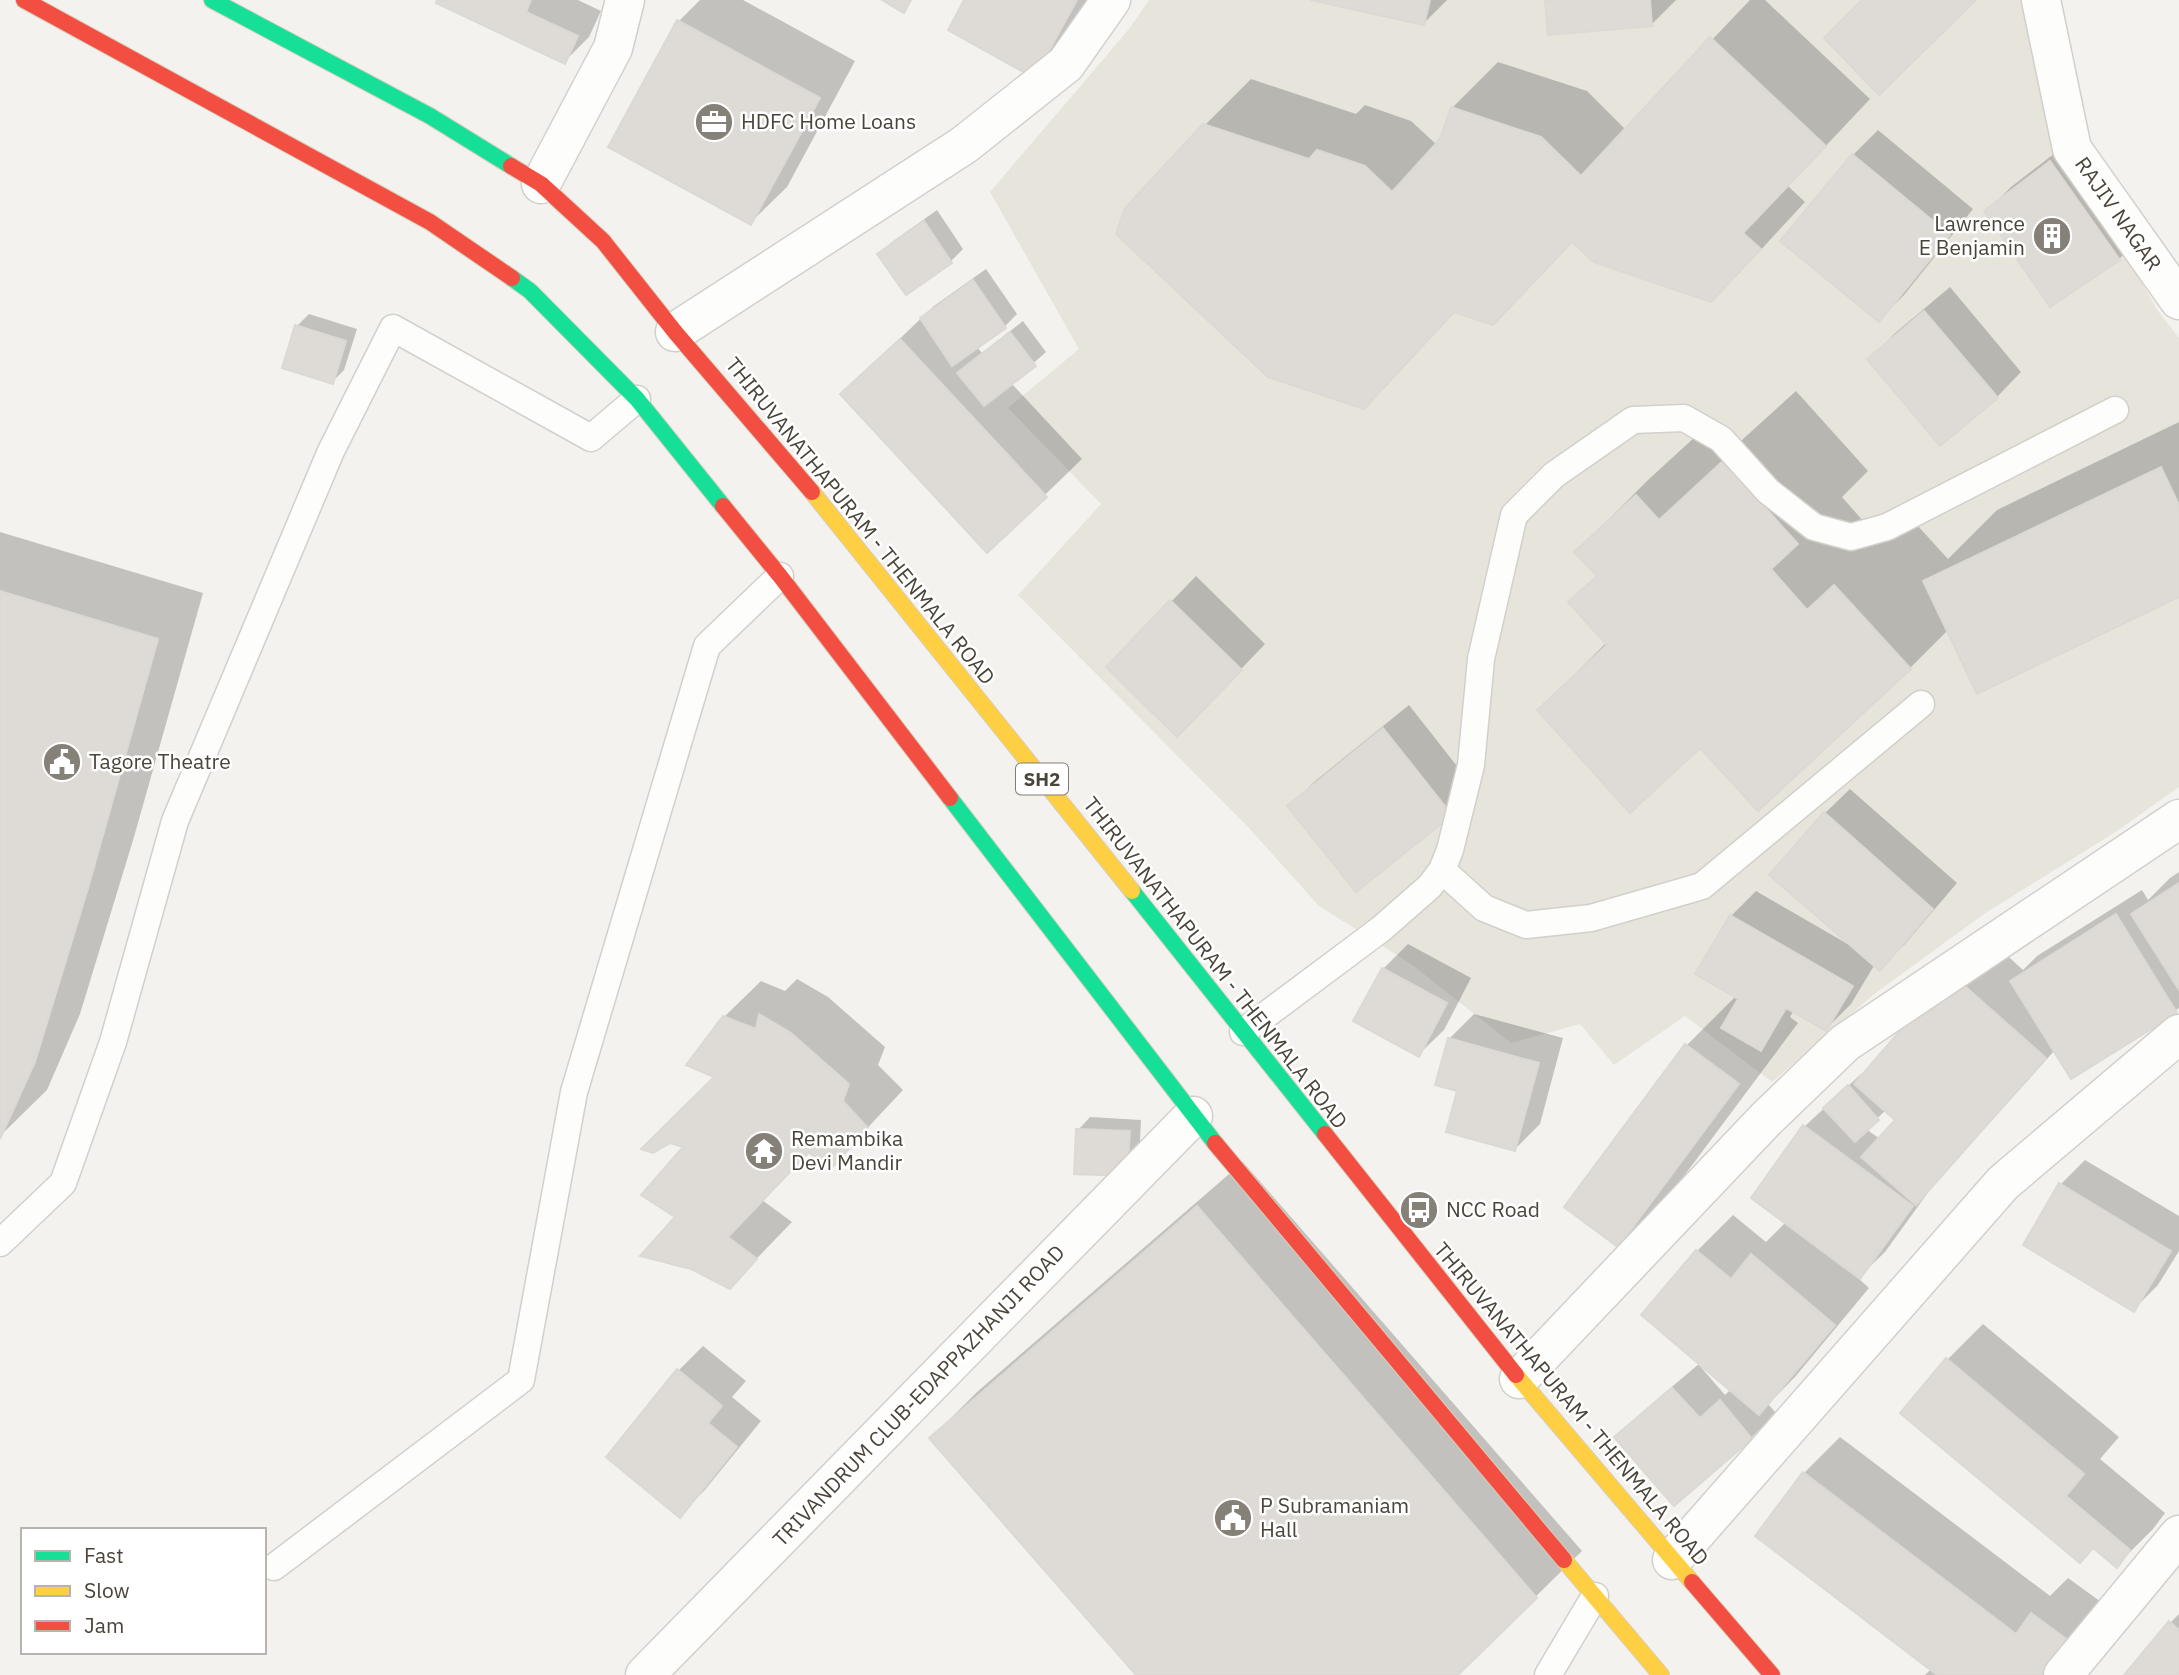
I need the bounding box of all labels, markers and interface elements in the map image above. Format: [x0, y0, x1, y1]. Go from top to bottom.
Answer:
office icon: HDFC Home Loans [693, 101, 735, 143]
place label: HDFC Home Loans [741, 107, 916, 135]
street label: RAJIV NAGAR [2069, 151, 2169, 276]
place label: Lawrence E Benjamin [1919, 209, 2025, 261]
building icon: Lawrence E Benjamin [2031, 215, 2073, 257]
street label: THIRUVANATHAPURAM - THENMALA ROAD [720, 351, 1002, 690]
public building icon: Tagore Theatre [41, 741, 83, 783]
place label: Tagore Theatre [89, 747, 231, 775]
road number: SH2 [1016, 764, 1068, 794]
street label: THIRUVANATHAPURAM - THENMALA ROAD [1077, 791, 1354, 1134]
place label: Remambika Devi Mandir [791, 1124, 903, 1176]
temple icon: Remambika Devi Mandir [743, 1130, 785, 1172]
bus stop icon: NCC Road [1398, 1189, 1440, 1231]
place label: NCC Road [1446, 1195, 1540, 1223]
street label: THIRUVANATHAPURAM - THENMALA ROAD [1428, 1236, 1715, 1571]
street label: TRIVANDRUM CLUB-EDAPPAZHANJI ROAD [766, 1238, 1070, 1552]
place label: P Subramaniam Hall [1260, 1491, 1409, 1543]
public building icon: P Subramaniam Hall [1212, 1497, 1254, 1539]
legend [21, 1528, 266, 1654]
text: Fast [84, 1541, 124, 1569]
text: Slow [84, 1576, 130, 1604]
text: Jam [84, 1611, 124, 1639]

